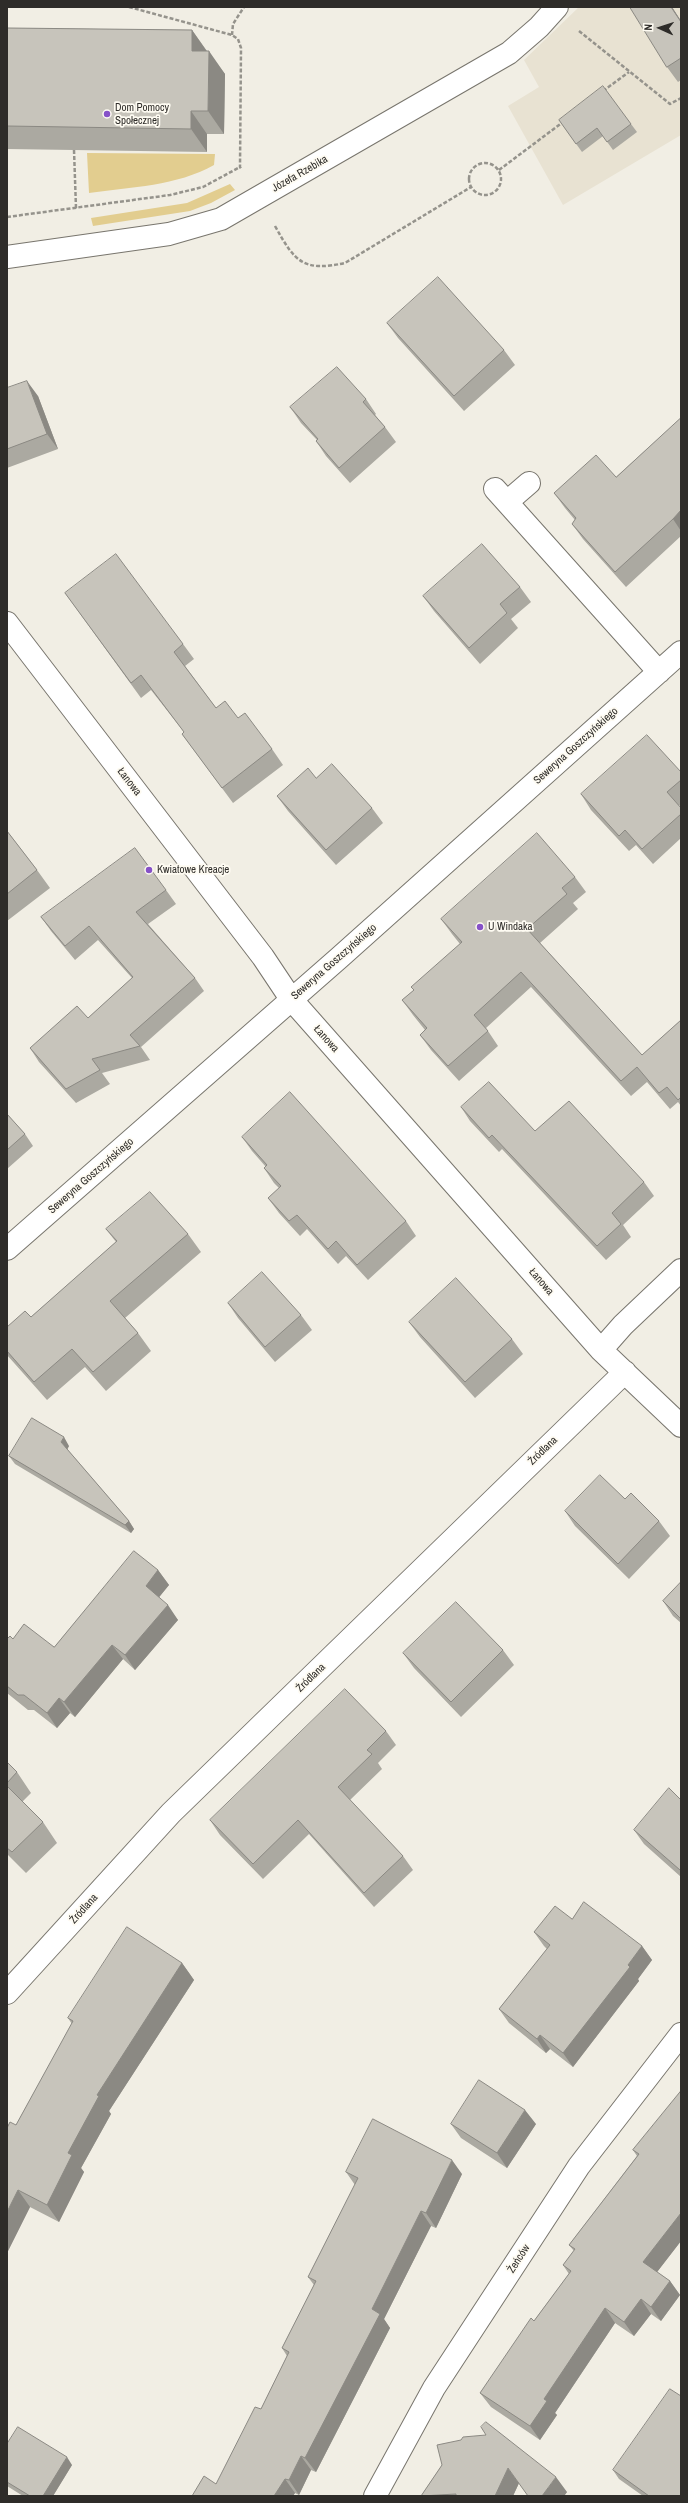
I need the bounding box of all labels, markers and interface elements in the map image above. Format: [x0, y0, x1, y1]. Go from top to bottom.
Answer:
north arrow [640, 8, 680, 48]
text: N [641, 24, 655, 31]
place label: Dom Pomocy Społecznej [115, 101, 169, 127]
marker: Dom Pomocy Społecznej [102, 109, 112, 119]
street label: Józefa Rzebika [270, 153, 330, 195]
street label: Seweryna Goszczyńskiego [531, 705, 621, 787]
street label: Łanowa [114, 765, 144, 799]
place label: Kwiatowe Kreacje [157, 863, 229, 877]
marker: Kwiatowe Kreacje [144, 865, 154, 875]
place label: U Windaka [488, 920, 533, 934]
street label: Seweryna Goszczyńskiego [289, 921, 379, 1003]
marker: U Windaka [475, 922, 485, 932]
street label: Łanowa [311, 1023, 341, 1055]
street label: Seweryna Goszczyńskiego [46, 1135, 136, 1217]
street label: Łanowa [526, 1266, 556, 1298]
street label: Źródlana [526, 1434, 560, 1468]
street label: Źródlana [294, 1661, 328, 1695]
street label: Źródlana [67, 1891, 101, 1927]
street label: Żeńców [505, 2242, 533, 2276]

